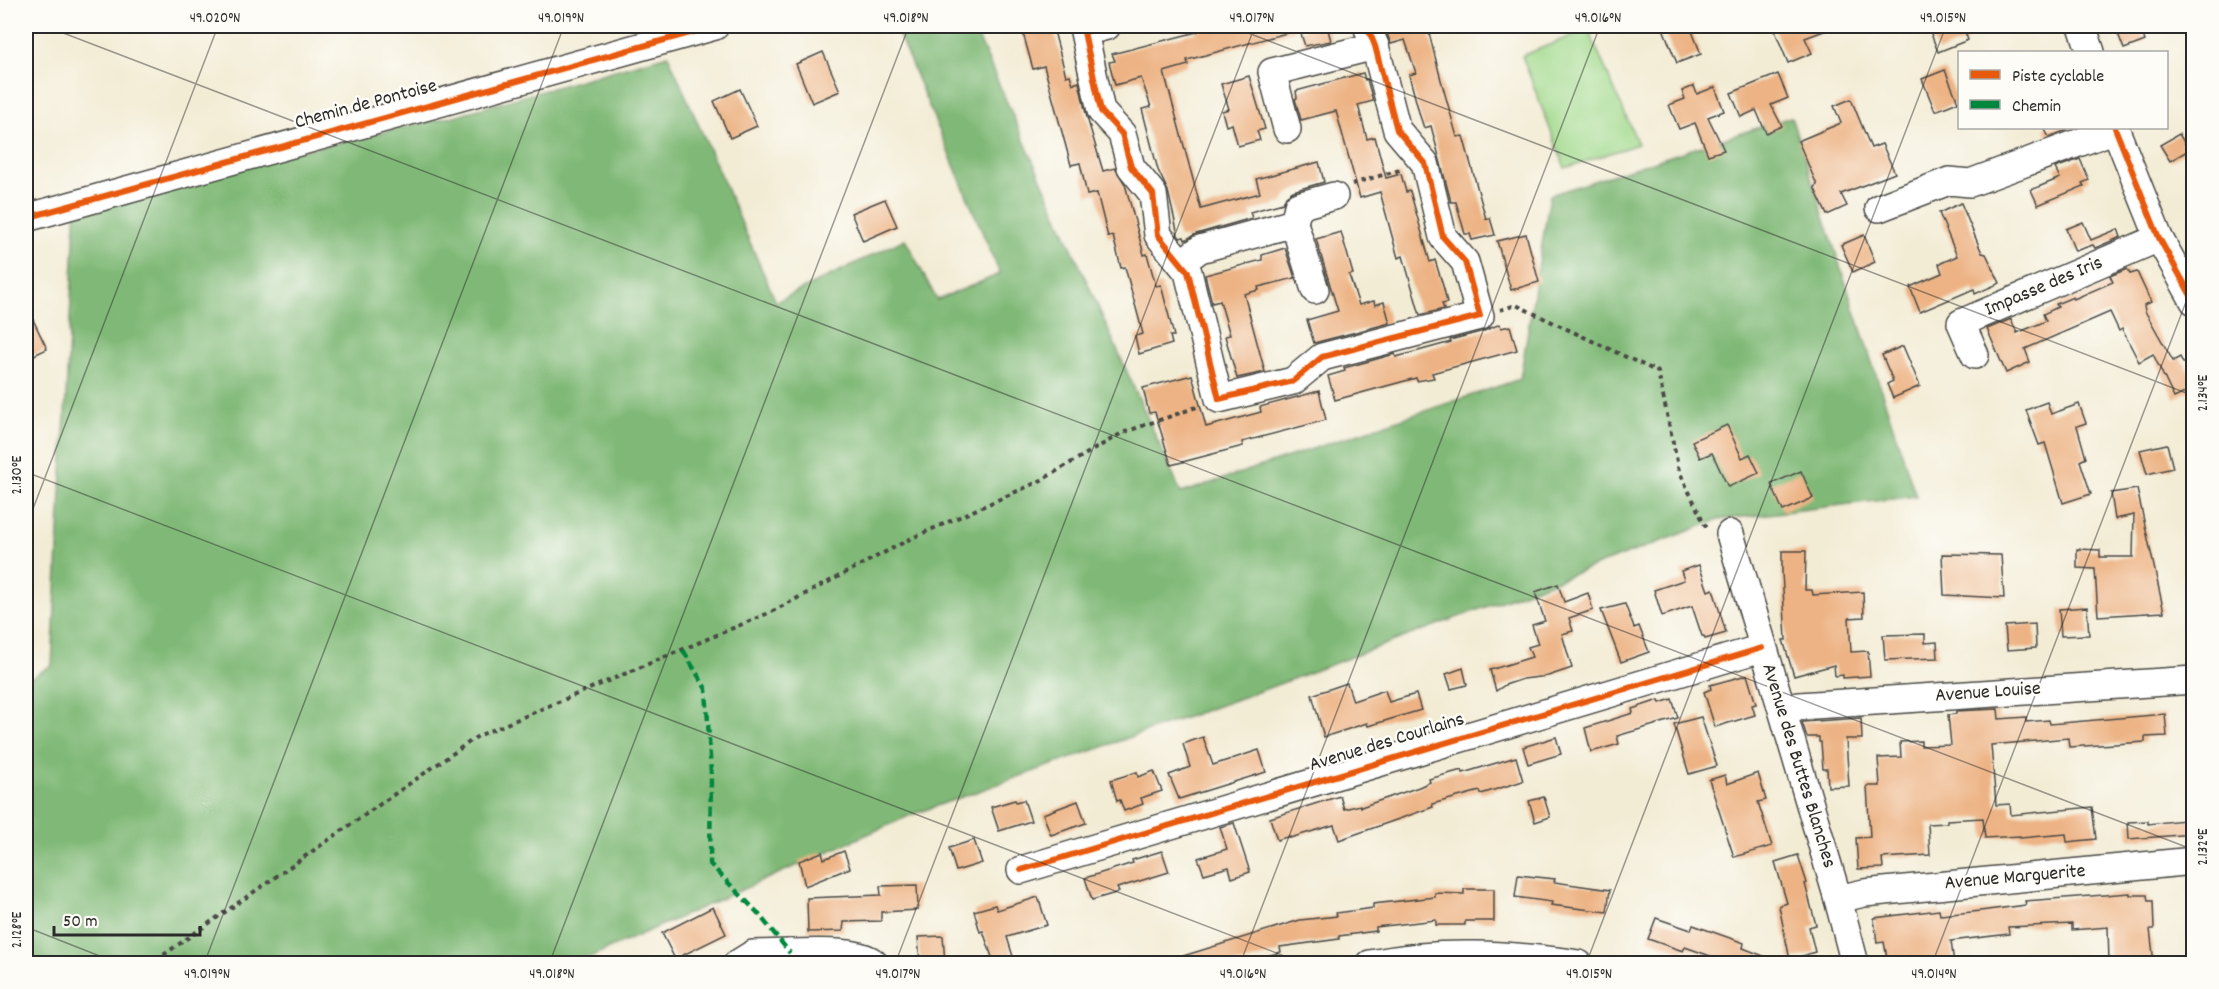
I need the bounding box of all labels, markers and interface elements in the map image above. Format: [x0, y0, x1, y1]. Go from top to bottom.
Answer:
text: 49.020°N [190, 8, 240, 30]
text: 49.019°N [538, 8, 584, 30]
text: 49.018°N [883, 8, 929, 30]
text: 49.017°N [1229, 8, 1275, 30]
text: 49.016°N [1575, 8, 1621, 30]
text: 49.015°N [1920, 8, 1966, 30]
legend [1958, 51, 2168, 129]
text: Piste cyclable [2012, 65, 2104, 90]
street label: Chemin de Pontoise [292, 73, 440, 137]
text: Chemin [2012, 95, 2061, 120]
street label: Impasse des Iris [1981, 250, 2107, 324]
text: 2.134°E [2193, 374, 2215, 411]
text: 2.130°E [7, 455, 29, 494]
street label: Avenue des Buttes Blanches [1754, 660, 1842, 872]
street label: Avenue Louise [1934, 675, 2042, 711]
street label: Avenue des Courlains [1306, 706, 1468, 780]
text: 2.132°E [2193, 828, 2215, 866]
street label: Avenue Marguerite [1943, 858, 2087, 898]
scale bar [54, 899, 200, 937]
text: 50 m [63, 910, 98, 935]
text: 2.128°E [7, 912, 29, 948]
text: 49.019°N [184, 964, 230, 986]
text: 49.018°N [529, 964, 575, 986]
text: 49.017°N [875, 964, 921, 986]
text: 49.016°N [1220, 964, 1266, 986]
text: 49.015°N [1566, 964, 1612, 986]
text: 49.014°N [1911, 964, 1957, 986]

